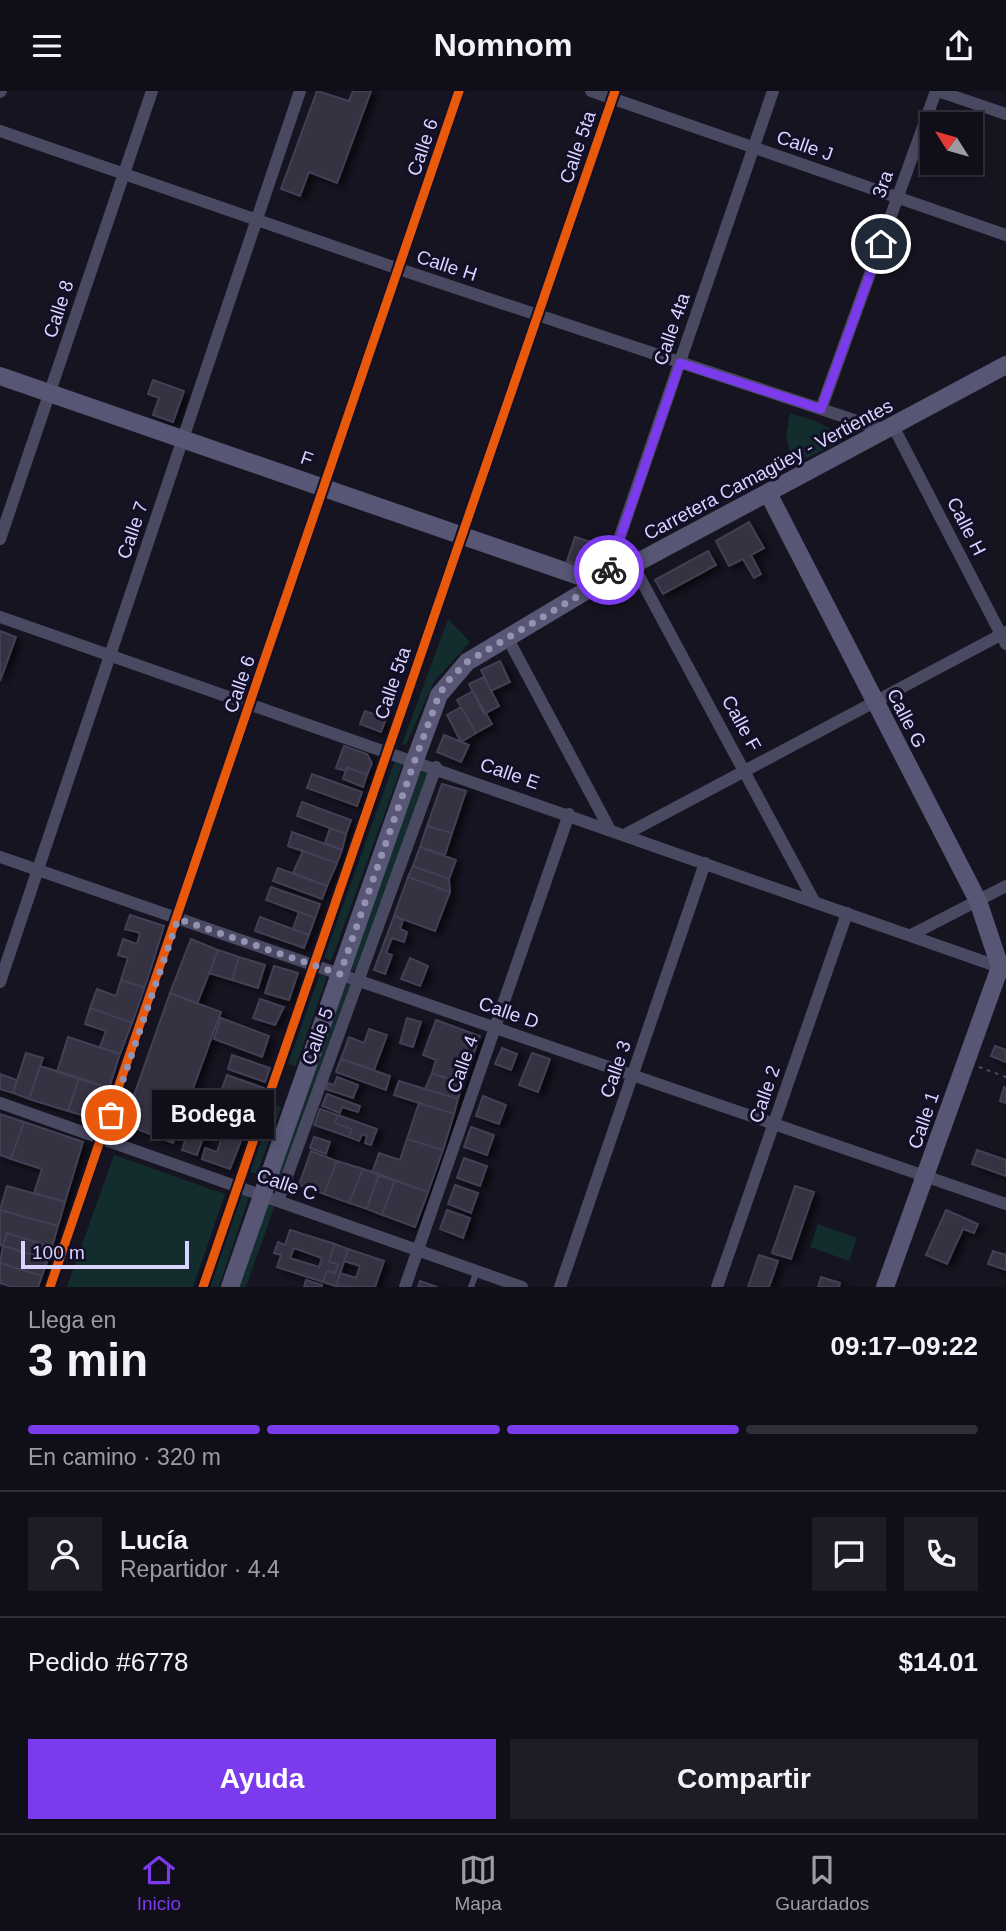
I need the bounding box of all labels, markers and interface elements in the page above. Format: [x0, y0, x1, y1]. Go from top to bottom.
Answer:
icon: menu [28, 27, 66, 65]
text: Nomnom [434, 27, 572, 63]
icon: share [940, 27, 978, 65]
street label: Calle 5ta [555, 108, 600, 186]
north arrow [920, 112, 984, 175]
map controls [920, 112, 983, 175]
street label: Calle 6 [403, 116, 442, 179]
street label: Calle J [774, 126, 836, 165]
street label: 3ra [868, 167, 897, 201]
pin [851, 214, 911, 274]
icon: home [862, 225, 900, 263]
street label: Calle H [414, 246, 480, 285]
street label: Calle 8 [39, 278, 78, 341]
street label: Calle 4ta [649, 290, 694, 368]
street label: Carretera Camagüey - Vertientes [640, 395, 896, 544]
street label: F [298, 447, 316, 470]
street label: Calle H [943, 494, 990, 559]
street label: Calle 7 [113, 499, 152, 562]
courier [574, 535, 644, 605]
icon: bike [590, 551, 628, 589]
street label: Calle 5ta [370, 644, 415, 722]
street label: Calle 6 [220, 653, 259, 716]
street label: Calle G [883, 685, 930, 751]
street label: Calle F [718, 692, 765, 755]
street label: Calle E [477, 754, 542, 793]
street label: Calle D [476, 992, 542, 1033]
street label: Calle 5 [297, 1005, 337, 1068]
street label: Calle 4 [443, 1032, 482, 1096]
street label: Calle 3 [596, 1038, 635, 1101]
street label: Calle 2 [745, 1063, 784, 1126]
pin [81, 1085, 141, 1145]
street label: Calle 1 [904, 1089, 943, 1152]
callout: Bodega [153, 1091, 276, 1139]
icon: bag [92, 1096, 130, 1134]
text: Bodega [171, 1101, 255, 1127]
street label: Calle C [254, 1164, 320, 1205]
scale bar [21, 1238, 189, 1270]
text: 100 m [32, 1242, 85, 1263]
text: Llega en [28, 1307, 116, 1333]
text: 09:17–09:22 [831, 1331, 978, 1361]
text: 3 min [28, 1334, 148, 1386]
text: En camino · 320 m [28, 1444, 221, 1470]
button: person [28, 1517, 102, 1591]
button: chat [812, 1517, 886, 1591]
button: phone [904, 1517, 978, 1591]
text: Lucía [120, 1525, 188, 1555]
text: Repartidor · 4.4 [120, 1556, 280, 1582]
text: Pedido #6778 [28, 1647, 188, 1677]
text: $14.01 [898, 1647, 978, 1677]
button: Ayuda [28, 1739, 496, 1819]
button: Compartir [510, 1739, 978, 1819]
tab: Inicio [137, 1851, 181, 1915]
tab: Mapa [454, 1851, 502, 1915]
tab: Guardados [775, 1851, 869, 1915]

